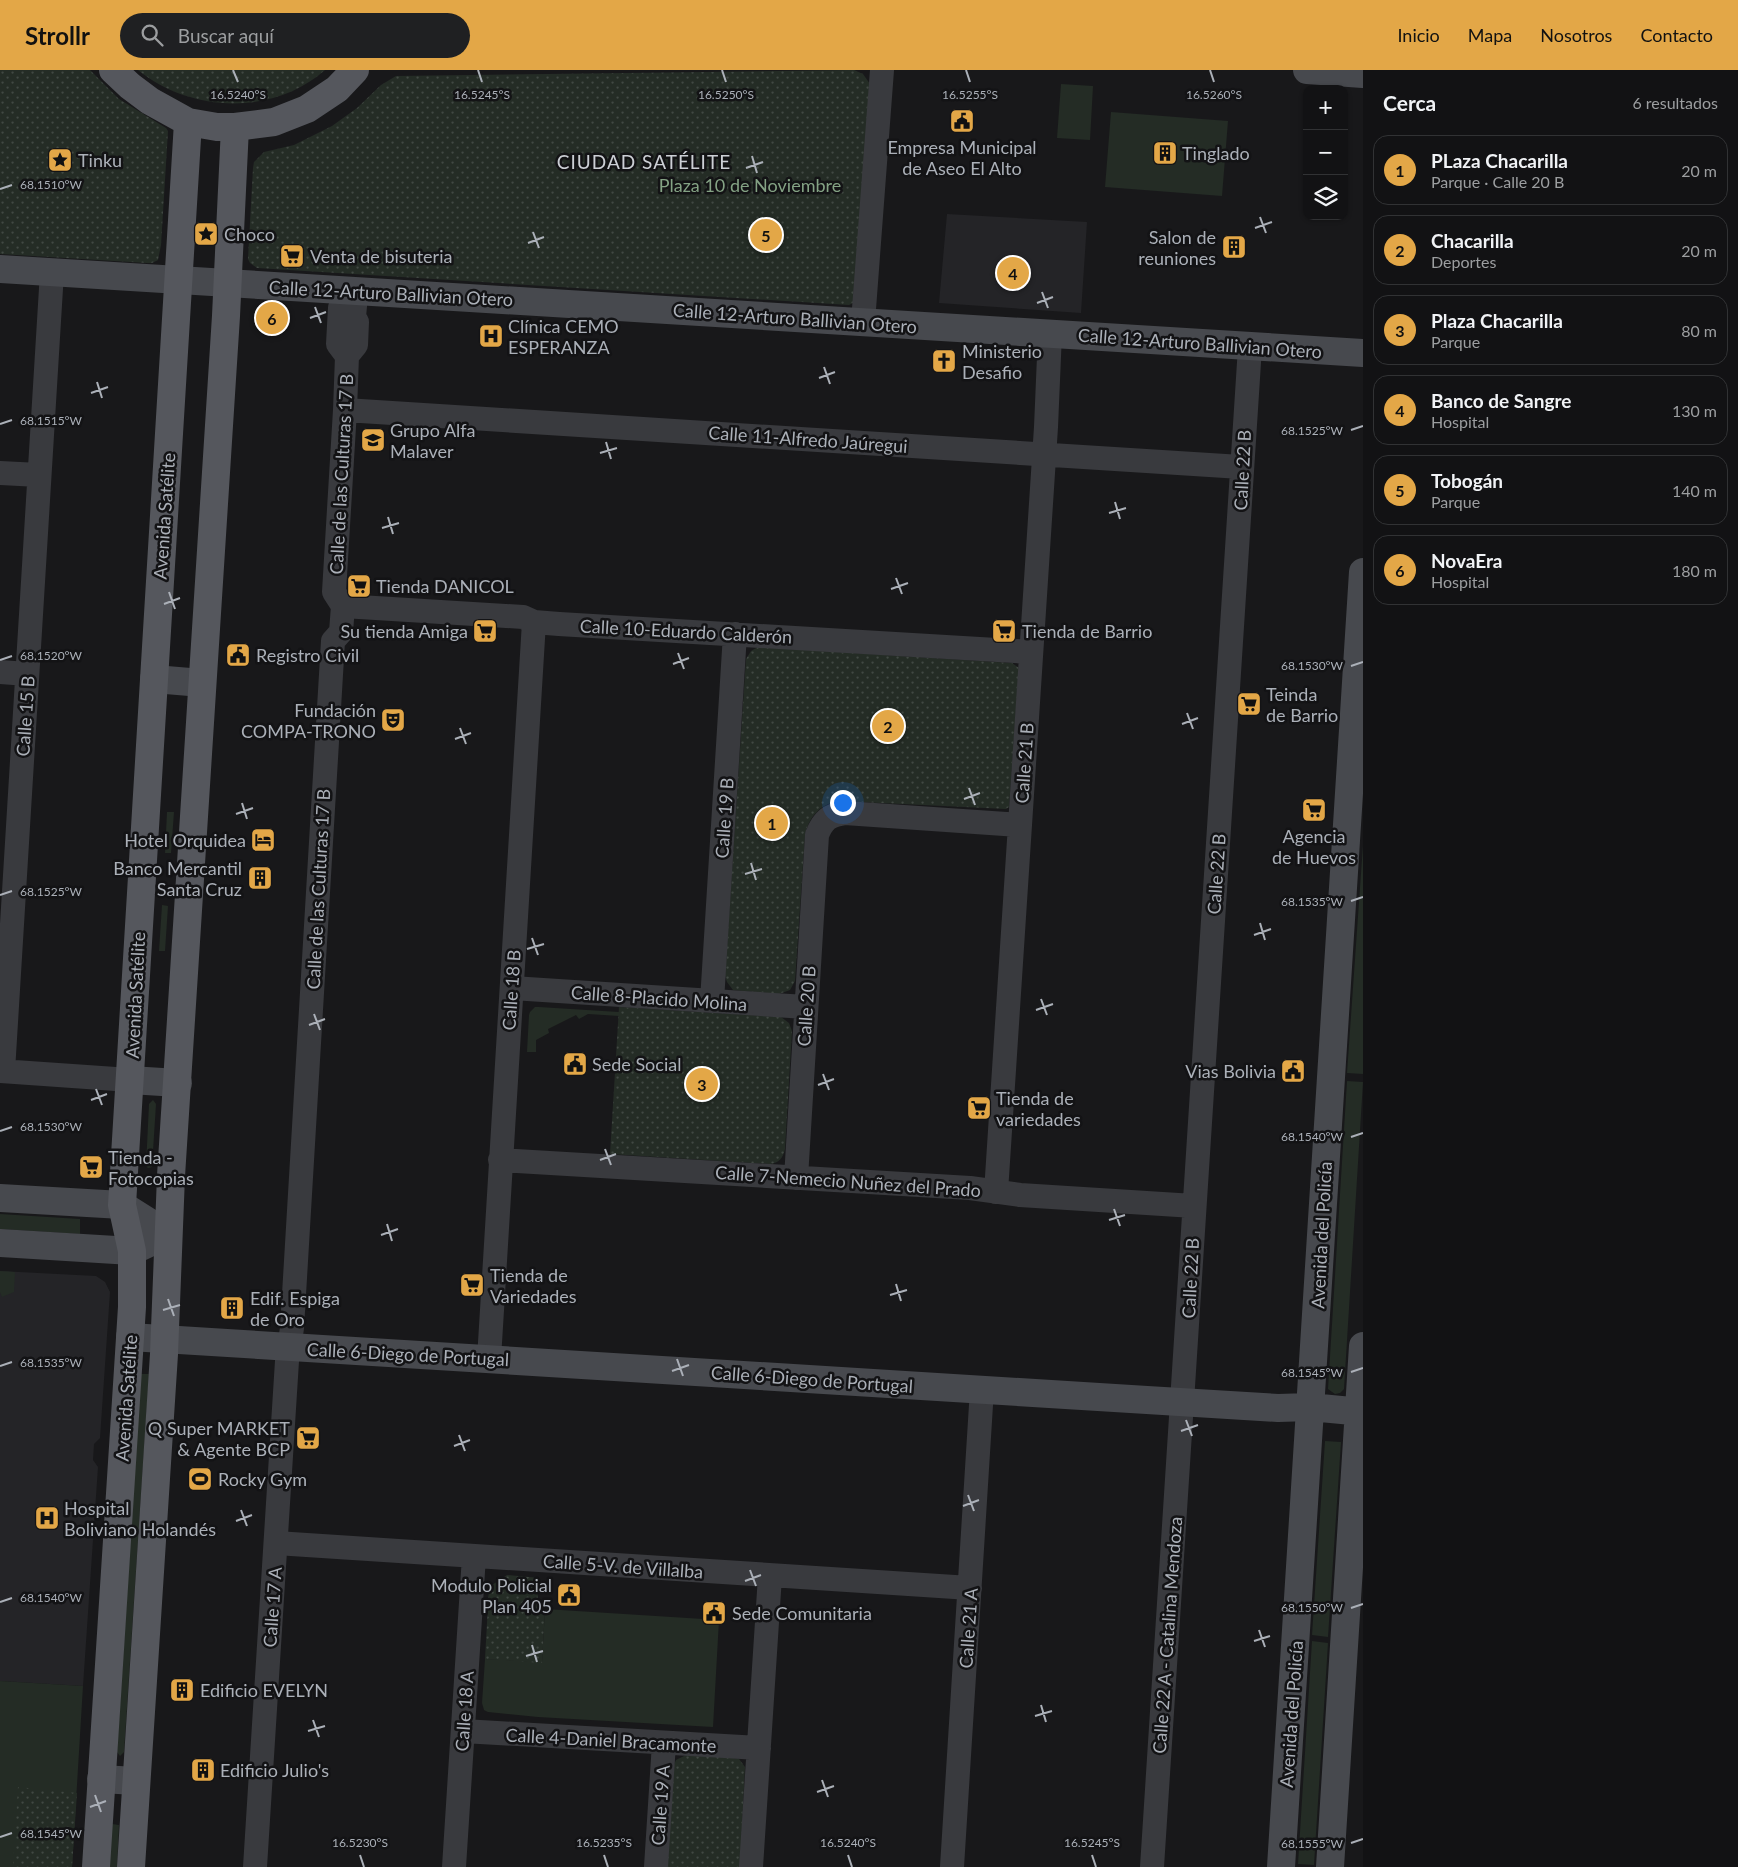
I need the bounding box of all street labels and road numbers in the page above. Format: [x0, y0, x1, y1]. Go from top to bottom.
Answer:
street label: Calle 12-Arturo Ballivian Otero [268, 276, 514, 310]
street label: Calle 12-Arturo Ballivian Otero [672, 298, 918, 338]
street label: Calle 12-Arturo Ballivian Otero [1077, 323, 1323, 363]
street label: Calle de las Culturas 17 B [325, 373, 357, 575]
street label: Calle 11-Alfredo Jaúregui [708, 421, 908, 457]
street label: Calle 22 B [1229, 429, 1255, 511]
street label: Avenida Satélite [149, 452, 179, 580]
street label: Calle 10-Eduardo Calderón [579, 614, 793, 648]
street label: Calle 15 B [11, 675, 39, 757]
street label: Calle 21 B [1010, 722, 1038, 804]
street label: Calle 19 B [710, 777, 738, 859]
street label: Calle de las Culturas 17 B [302, 788, 334, 990]
street label: Calle 22 B [1202, 833, 1230, 915]
street label: Avenida Satélite [121, 931, 149, 1059]
street label: Calle 18 B [497, 949, 525, 1031]
street label: Calle 20 B [792, 965, 820, 1047]
street label: Calle 8-Placido Molina [570, 981, 748, 1015]
street label: Calle 7-Nemecio Nuñez del Prado [714, 1161, 982, 1201]
street label: Avenida del Policía [1306, 1161, 1336, 1309]
street label: Calle 22 B [1177, 1237, 1203, 1319]
street label: Avenida Satélite [111, 1334, 141, 1462]
street label: Calle 6-Diego de Portugal [306, 1338, 510, 1370]
street label: Calle 6-Diego de Portugal [710, 1361, 914, 1397]
street label: Calle 22 A - Catalina Mendoza [1148, 1516, 1186, 1754]
street label: Calle 5-V. de Villalba [542, 1549, 704, 1583]
street label: Calle 17 A [258, 1565, 286, 1648]
street label: Calle 21 A [954, 1586, 982, 1669]
street label: Avenida del Policía [1275, 1640, 1307, 1788]
street label: Calle 18 A [450, 1669, 478, 1752]
street label: Calle 4-Daniel Bracamonte [505, 1723, 717, 1757]
street label: Calle 19 A [646, 1763, 674, 1846]

